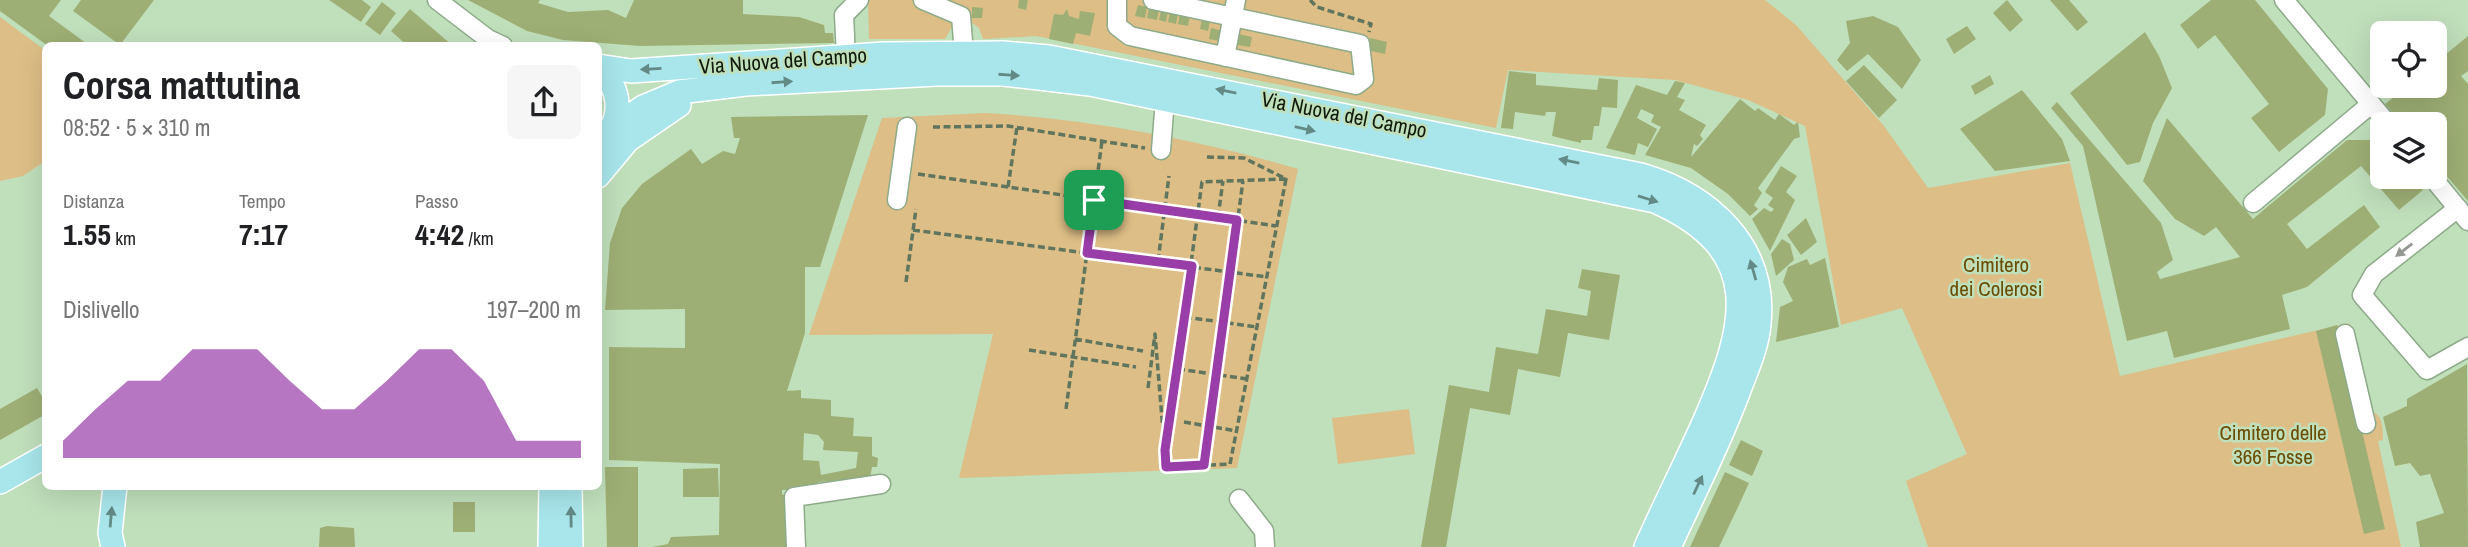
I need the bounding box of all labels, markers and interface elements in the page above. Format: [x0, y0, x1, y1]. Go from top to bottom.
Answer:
map controls [2370, 21, 2447, 189]
button: locate [2370, 21, 2447, 98]
street label: Via Nuova del Campo [698, 40, 868, 81]
text: Corsa mattutina [63, 60, 300, 111]
one-way arrow [640, 64, 662, 75]
button: share [507, 65, 581, 139]
one-way arrow [999, 70, 1021, 81]
one-way arrow [771, 76, 793, 87]
street label: Via Nuova del Campo [1259, 84, 1429, 145]
one-way arrow [1215, 86, 1237, 97]
text: 08:52 · 5 × 310 m [63, 112, 210, 143]
button: layers [2370, 112, 2447, 189]
one-way arrow [1294, 124, 1316, 135]
one-way arrow [1558, 155, 1580, 166]
pin [1064, 170, 1124, 230]
icon: arrive [1075, 181, 1113, 219]
text: Distanza [63, 188, 124, 214]
text: Tempo [239, 188, 286, 214]
text: Passo [415, 188, 458, 214]
one-way arrow [1638, 194, 1659, 205]
text: 1.55 [63, 214, 111, 254]
text: 7:17 [239, 214, 288, 254]
text: 4:42 [415, 214, 464, 254]
text: km [111, 225, 136, 251]
text: /km [464, 225, 494, 251]
one-way arrow [2395, 243, 2413, 258]
park label: Cimitero dei Colerosi [1950, 250, 2042, 303]
one-way arrow [1747, 259, 1757, 280]
text: Dislivello [63, 294, 140, 325]
text: 197–200 m [487, 294, 581, 325]
park label: Cimitero delle 366 Fosse [2219, 418, 2327, 471]
one-way arrow [1692, 475, 1704, 495]
one-way arrow [106, 506, 117, 528]
one-way arrow [565, 506, 576, 528]

